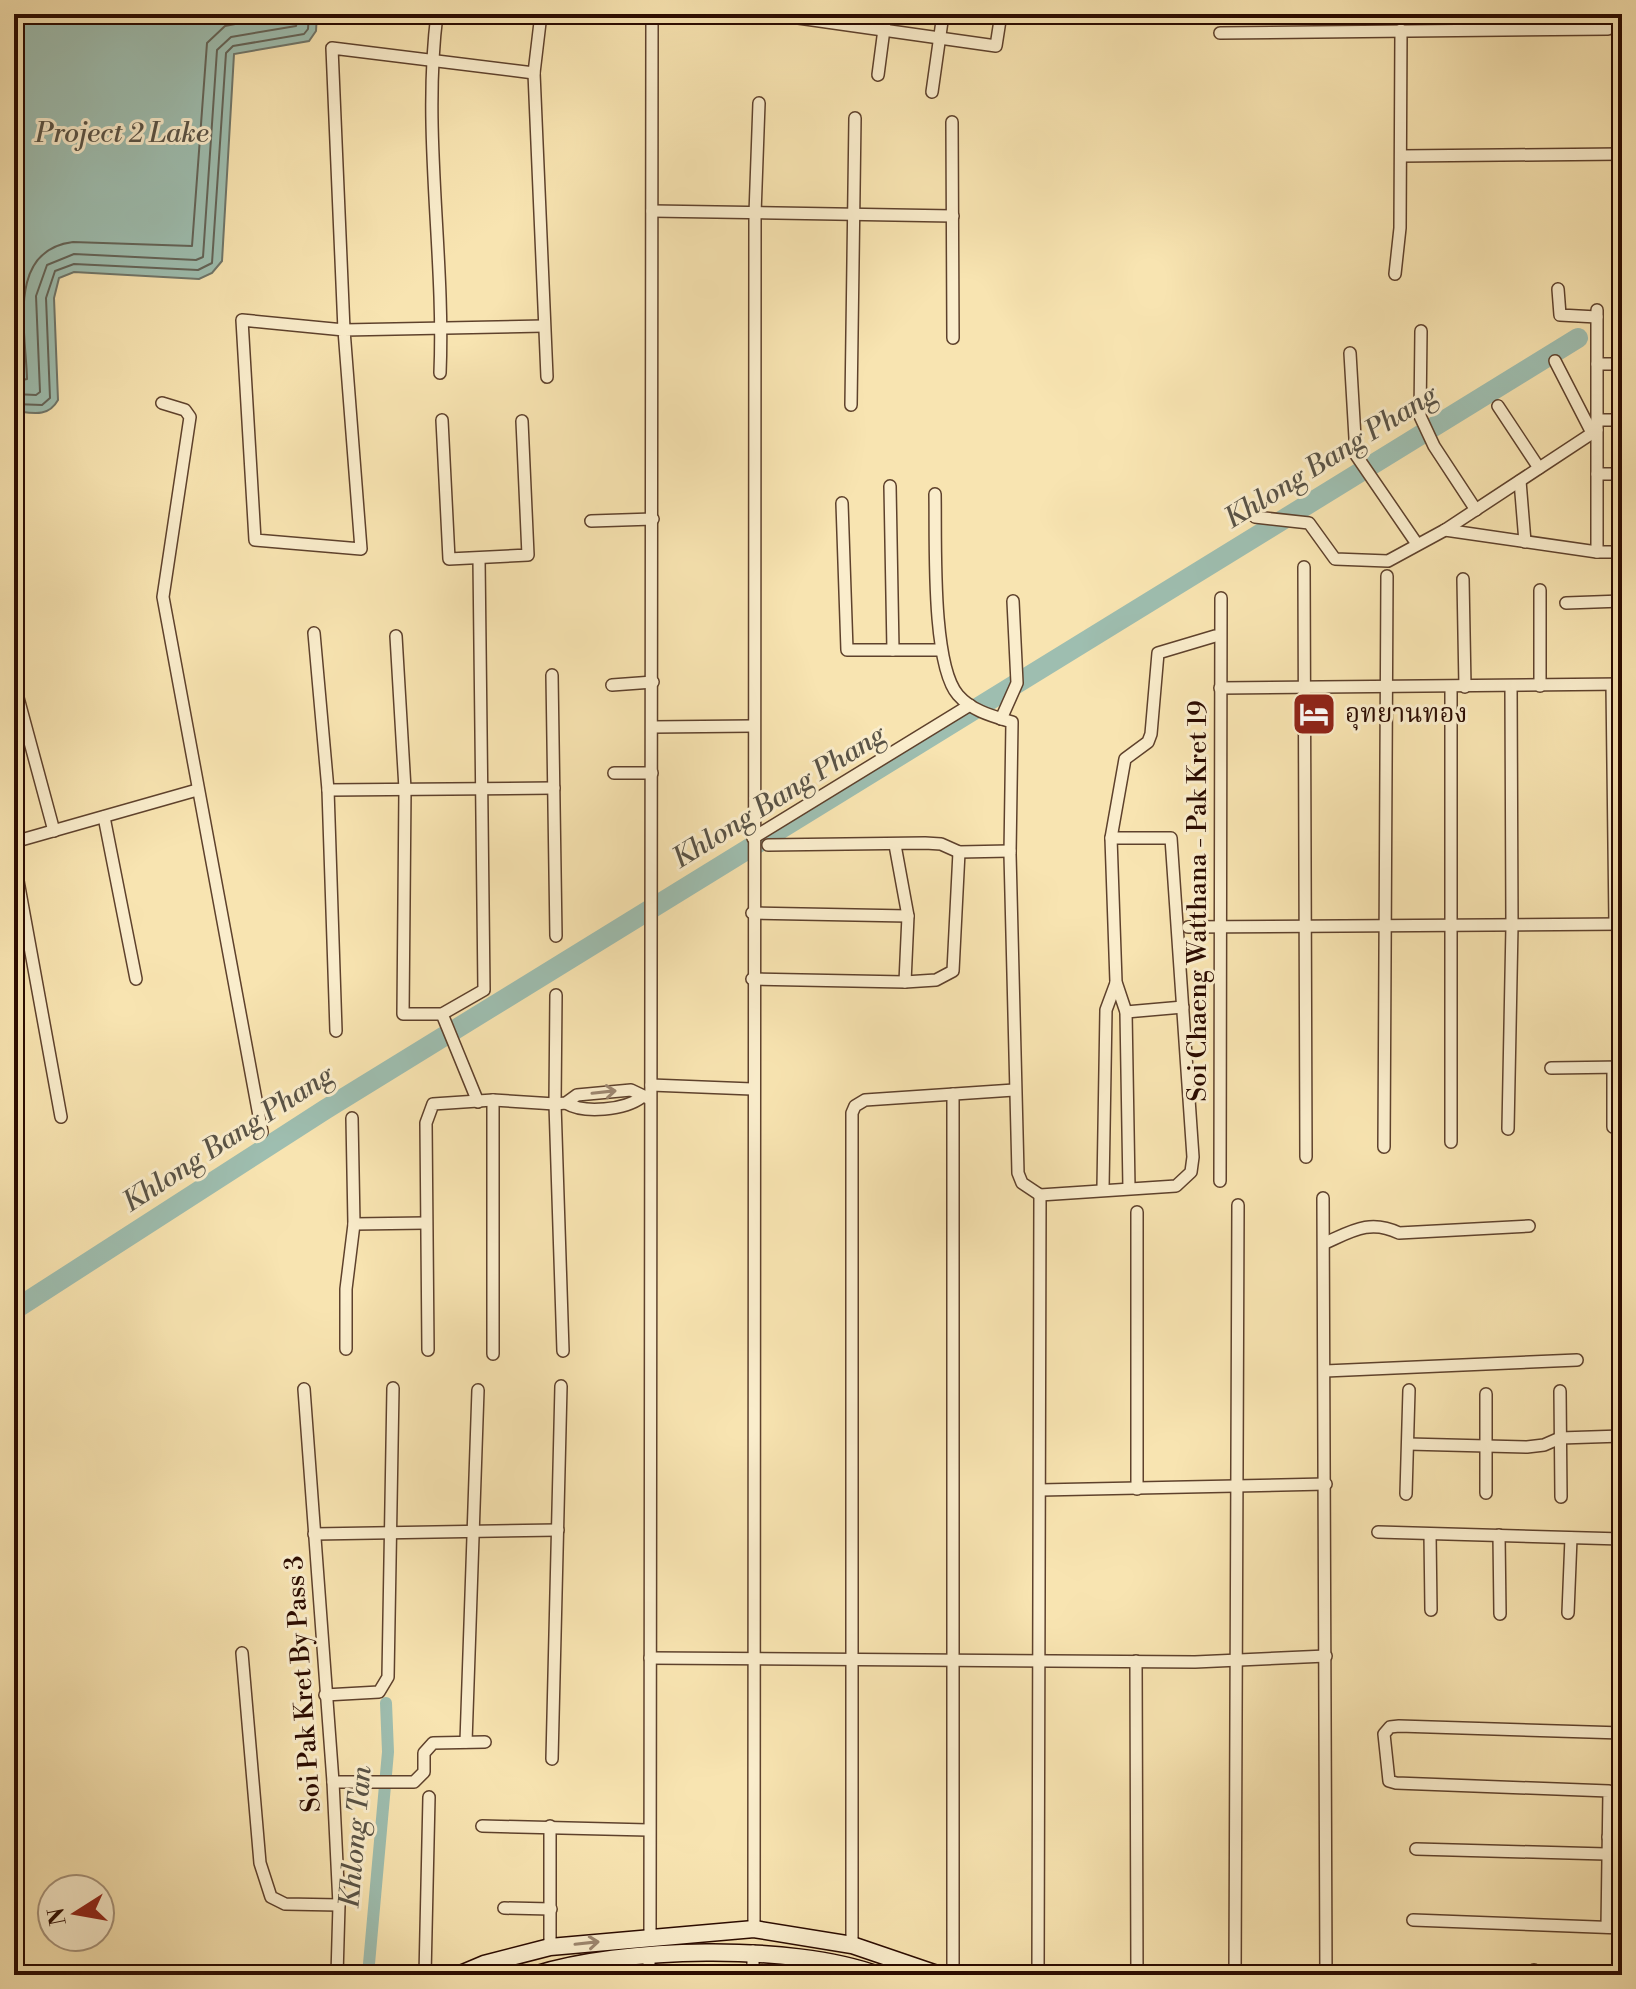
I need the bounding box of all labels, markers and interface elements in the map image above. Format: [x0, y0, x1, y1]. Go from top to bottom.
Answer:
water label: Project 2 Lake [34, 116, 209, 151]
water label: Khlong Bang Phang [1218, 376, 1445, 537]
hotel icon: อุทยานทอง [1290, 690, 1338, 738]
place label: อุทยานทอง [1345, 698, 1468, 731]
street label: Soi Chaeng Watthana - Pak Kret 19 [1182, 700, 1214, 1102]
water label: Khlong Bang Phang [666, 716, 893, 877]
water label: Khlong Bang Phang [116, 1057, 342, 1220]
one-way arrow [590, 1085, 617, 1100]
street label: Soi Pak Kret By Pass 3 [278, 1555, 328, 1813]
water label: Khlong Tan [332, 1764, 380, 1910]
north arrow [36, 1873, 116, 1953]
text: N [43, 1905, 73, 1928]
one-way arrow [573, 1936, 600, 1951]

